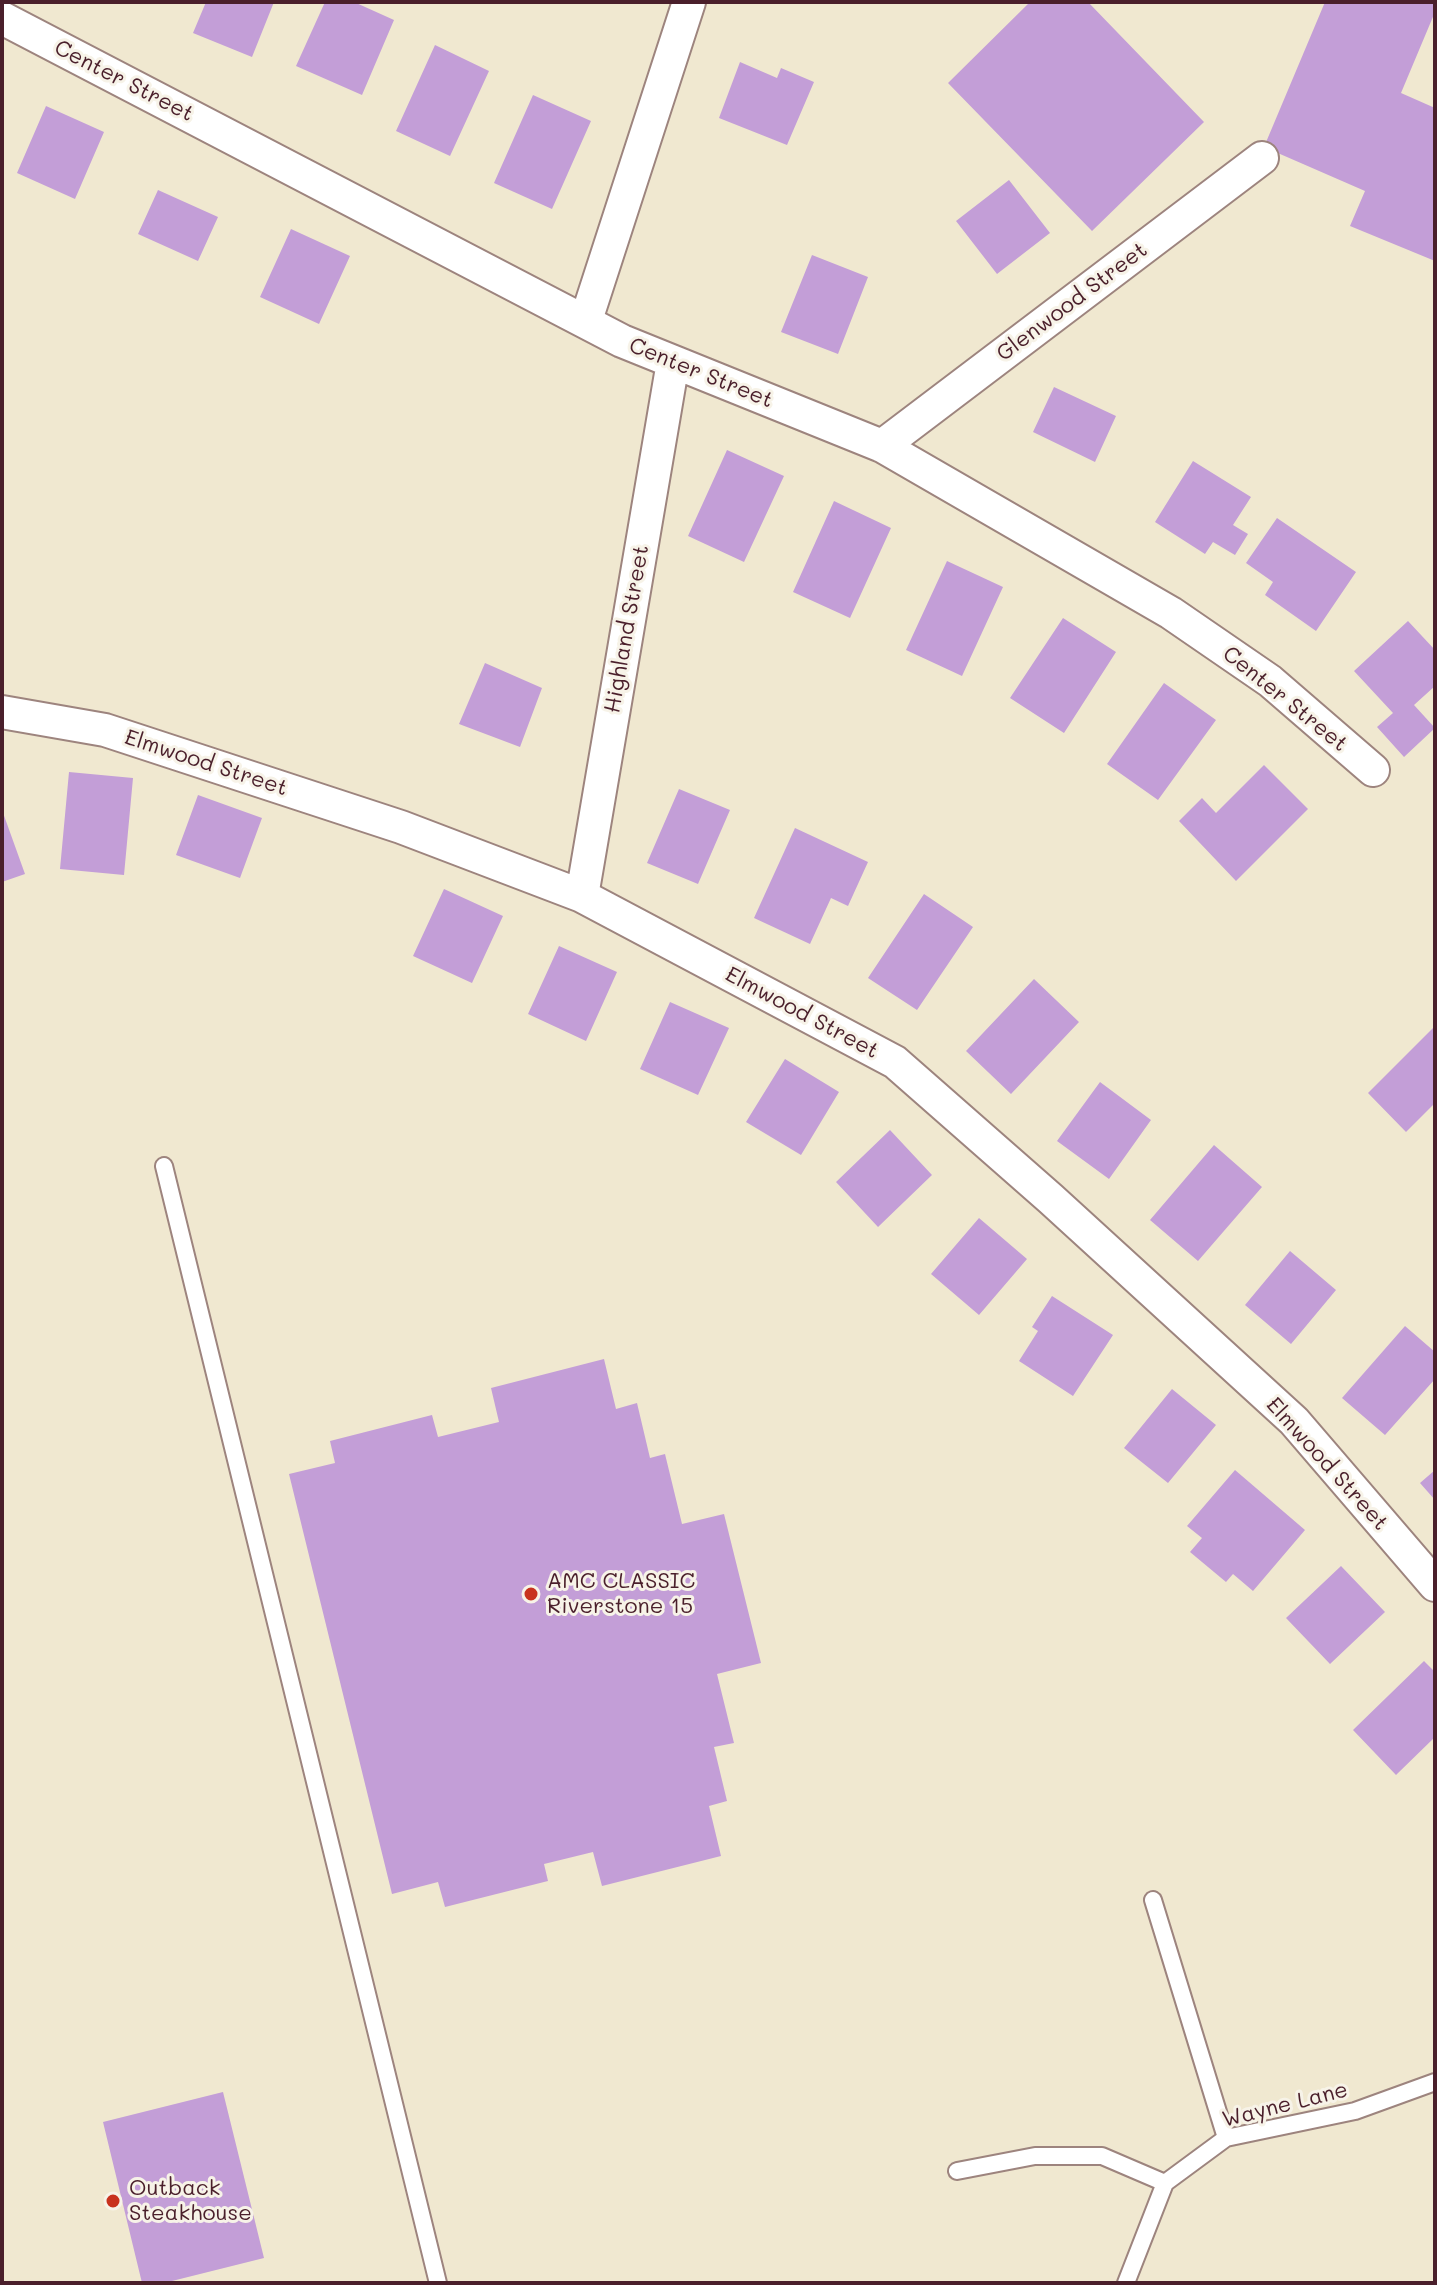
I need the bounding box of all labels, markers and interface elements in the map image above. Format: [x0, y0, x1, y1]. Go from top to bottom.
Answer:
street label: Center Street [50, 35, 198, 127]
street label: Glenwood Street [991, 237, 1153, 367]
street label: Center Street [625, 332, 777, 414]
street label: Highland Street [599, 543, 655, 715]
street label: Center Street [1217, 641, 1353, 757]
street label: Elmwood Street [121, 724, 291, 802]
street label: Elmwood Street [721, 961, 883, 1065]
street label: Elmwood Street [1260, 1392, 1394, 1536]
place label: AMC CLASSIC Riverstone 15 [547, 1568, 695, 1620]
marker: AMC CLASSIC Riverstone 15 [522, 1585, 540, 1603]
street label: Wayne Lane [1219, 2077, 1351, 2133]
place label: Outback Steakhouse [129, 2175, 252, 2226]
marker: Outback Steakhouse [104, 2192, 122, 2210]

